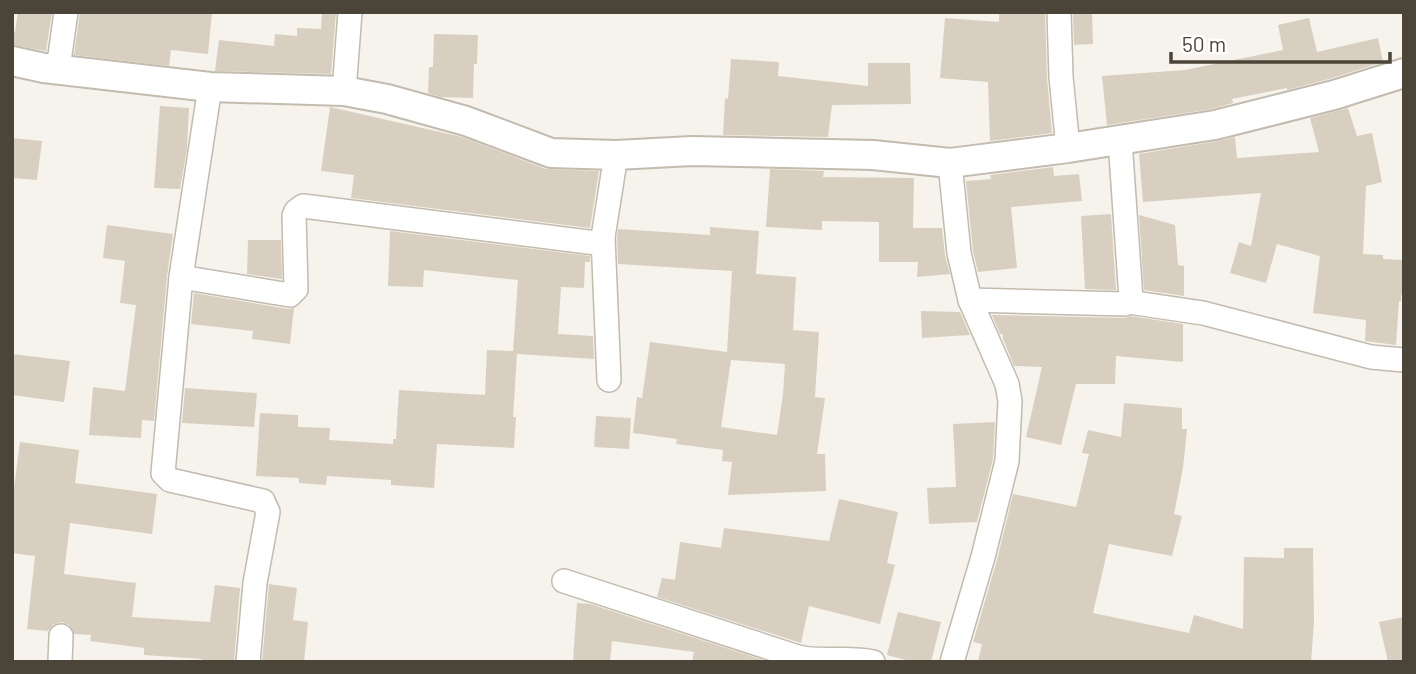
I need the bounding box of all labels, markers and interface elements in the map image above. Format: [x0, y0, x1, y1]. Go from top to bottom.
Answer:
scale bar [1171, 21, 1390, 65]
text: 50 m [1182, 31, 1226, 56]

